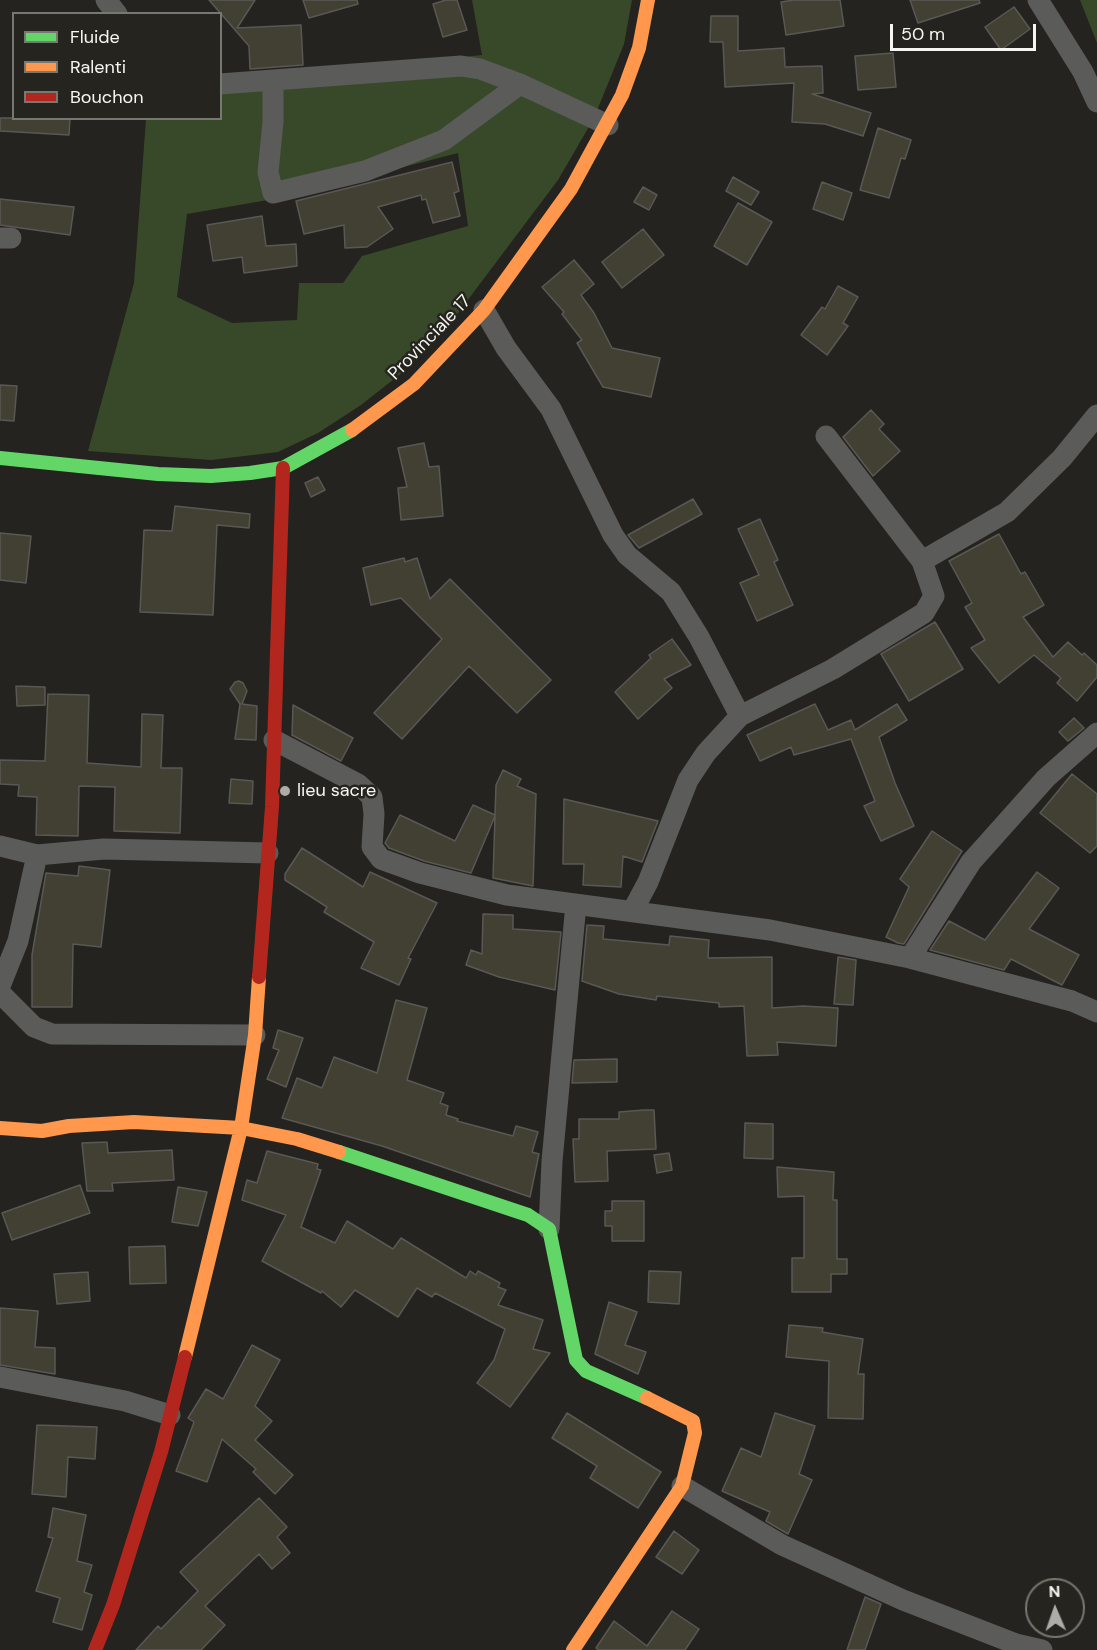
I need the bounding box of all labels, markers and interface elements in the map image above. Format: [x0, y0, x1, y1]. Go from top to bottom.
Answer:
legend [12, 12, 222, 120]
scale bar [893, 12, 1038, 50]
text: 50 m [901, 22, 945, 46]
text: Fluide [70, 25, 120, 49]
text: Ralenti [70, 55, 126, 79]
text: Bouchon [70, 85, 144, 109]
street label: Provinciale 17 [384, 291, 476, 385]
place label: lieu sacre [297, 780, 376, 802]
marker: lieu sacre [278, 784, 292, 798]
north arrow [1025, 1578, 1085, 1638]
text: N [1048, 1581, 1061, 1602]

